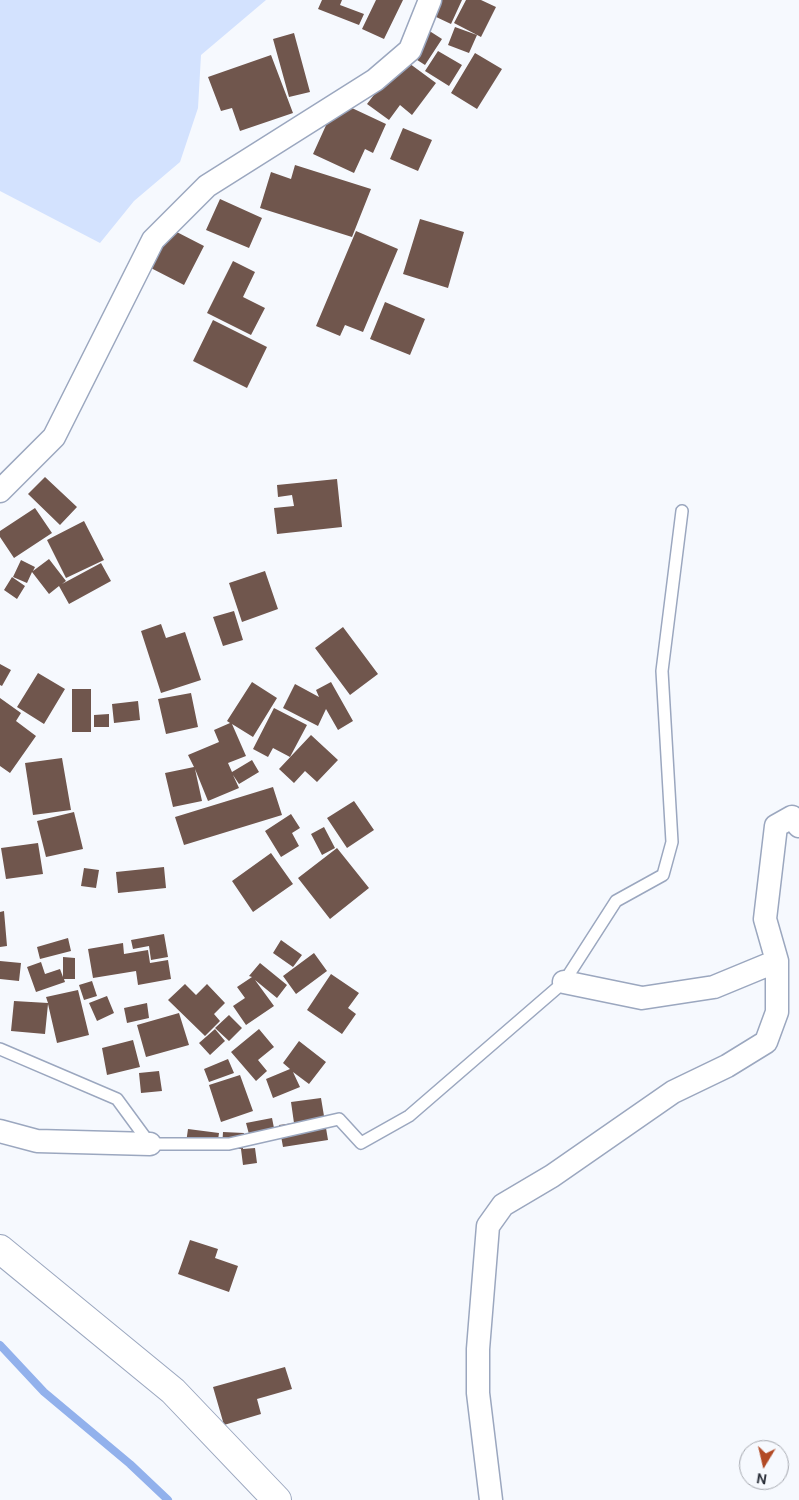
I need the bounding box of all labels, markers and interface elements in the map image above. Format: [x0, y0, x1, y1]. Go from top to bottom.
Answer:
north arrow [739, 1440, 789, 1490]
text: N [755, 1469, 768, 1489]

